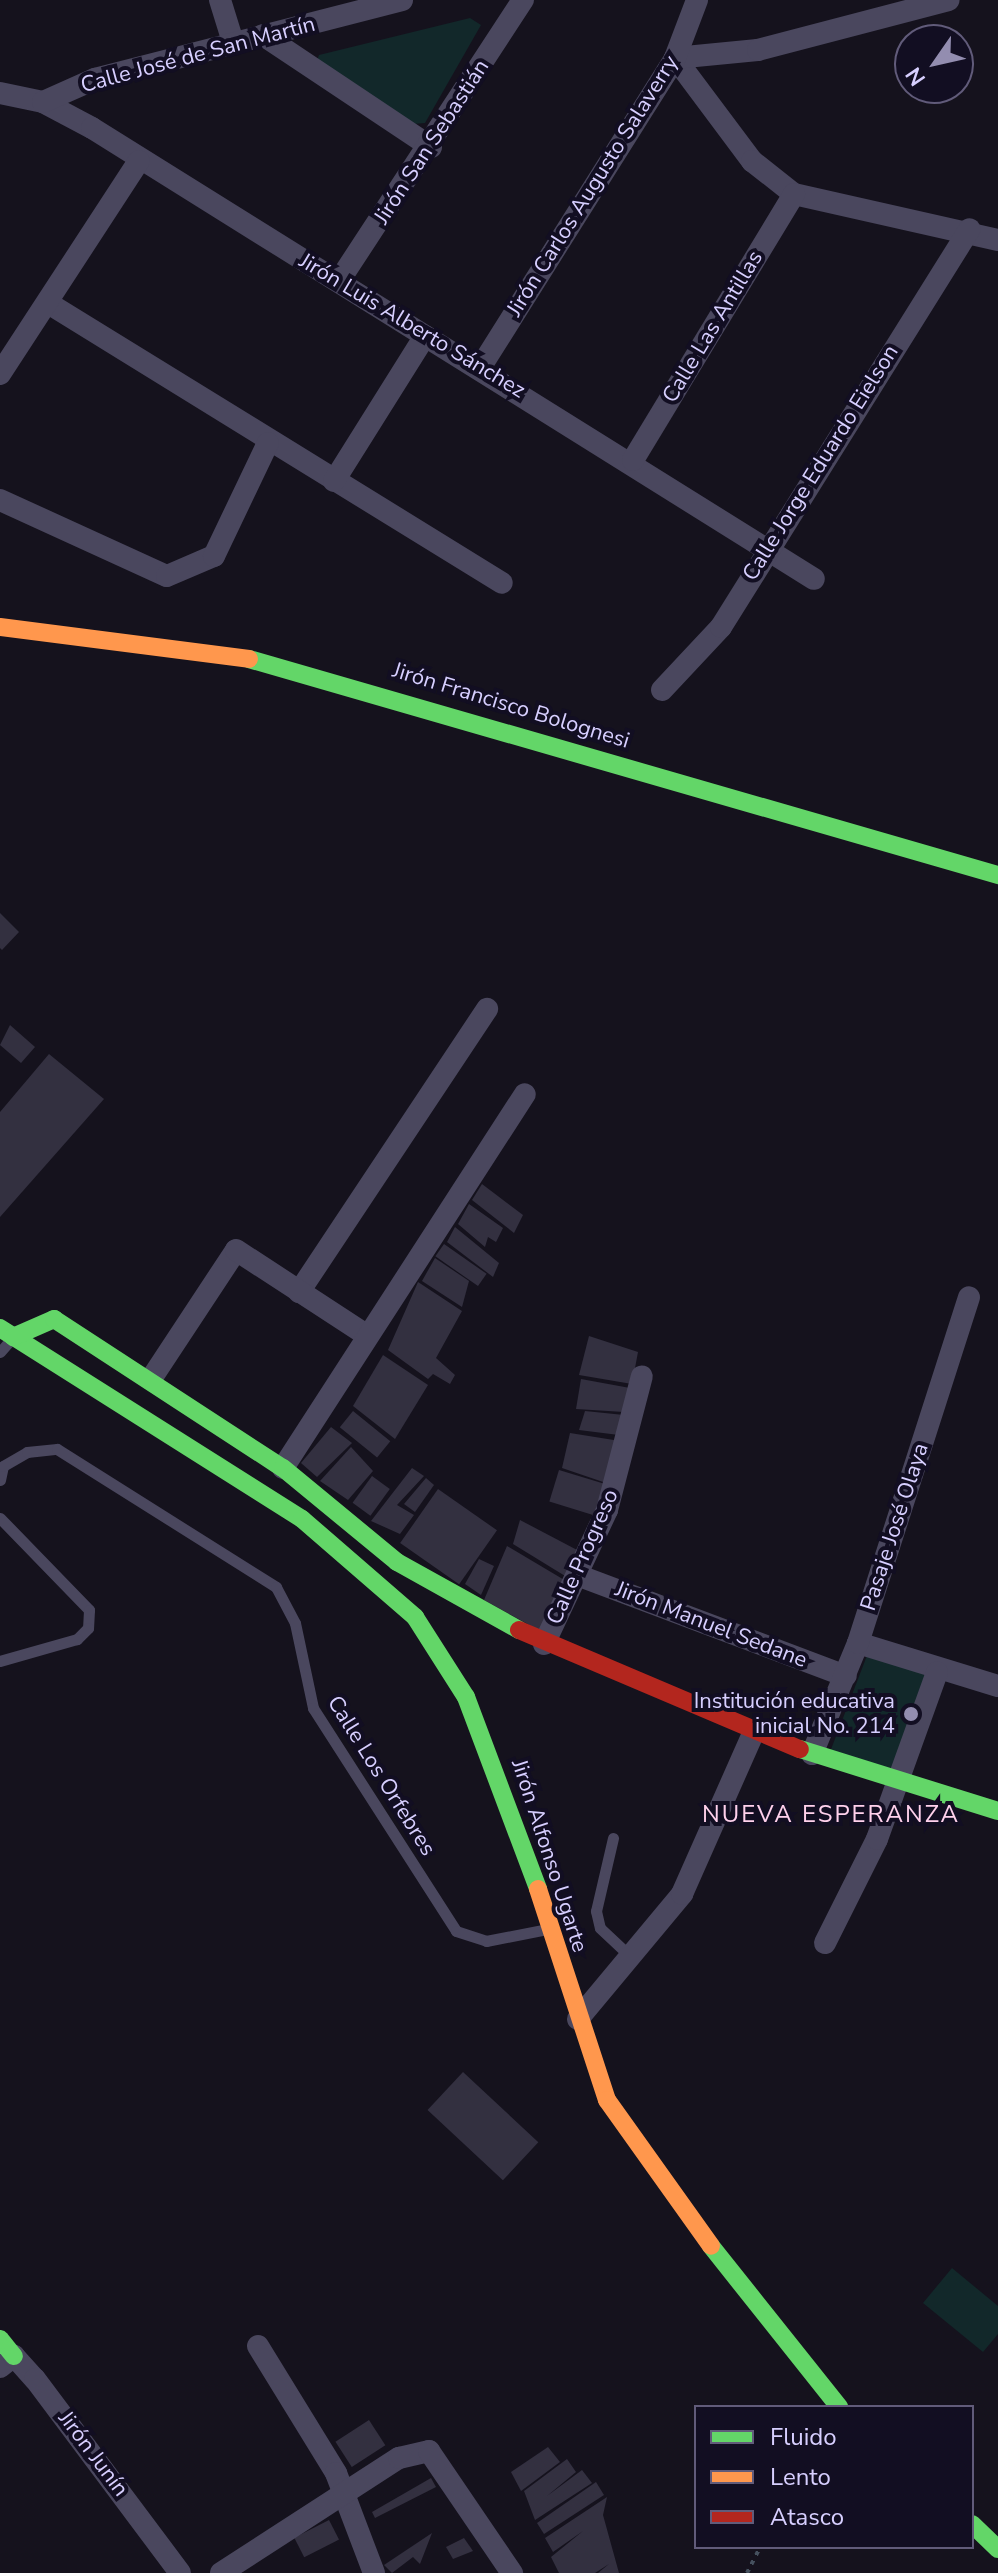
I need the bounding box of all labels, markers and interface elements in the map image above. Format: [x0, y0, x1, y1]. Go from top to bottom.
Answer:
street label: Calle José de San Martín [78, 11, 318, 99]
north arrow [894, 24, 974, 104]
street label: Jirón Carlos Augusto Salaverry [502, 51, 684, 321]
street label: Jirón San Sebastián [369, 55, 495, 229]
text: N [899, 61, 933, 92]
street label: Calle Las Antillas [657, 246, 769, 408]
street label: Jirón Luis Alberto Sánchez [294, 248, 530, 404]
street label: Calle Jorge Eduardo Eielson [737, 340, 905, 586]
street label: Jirón Francisco Bolognesi [389, 657, 633, 755]
street label: Pasaje José Olaya [855, 1440, 935, 1614]
street label: Calle Progreso [541, 1485, 625, 1629]
street label: Jirón Manuel Sedane [611, 1576, 811, 1674]
place label: Institución educativa inicial No. 214 [694, 1688, 895, 1740]
street label: Calle Los Orfebres [321, 1691, 441, 1861]
marker: Institución educativa inicial No. 214 [902, 1705, 920, 1723]
street label: Jirón Alfonso Ugarte [505, 1756, 593, 1956]
district label: NUEVA ESPERANZA [702, 1801, 960, 1829]
legend [694, 2405, 974, 2549]
street label: Jirón Junín [52, 2406, 134, 2502]
text: Fluido [770, 2421, 837, 2453]
text: Lento [770, 2461, 831, 2493]
text: Atasco [770, 2501, 844, 2533]

